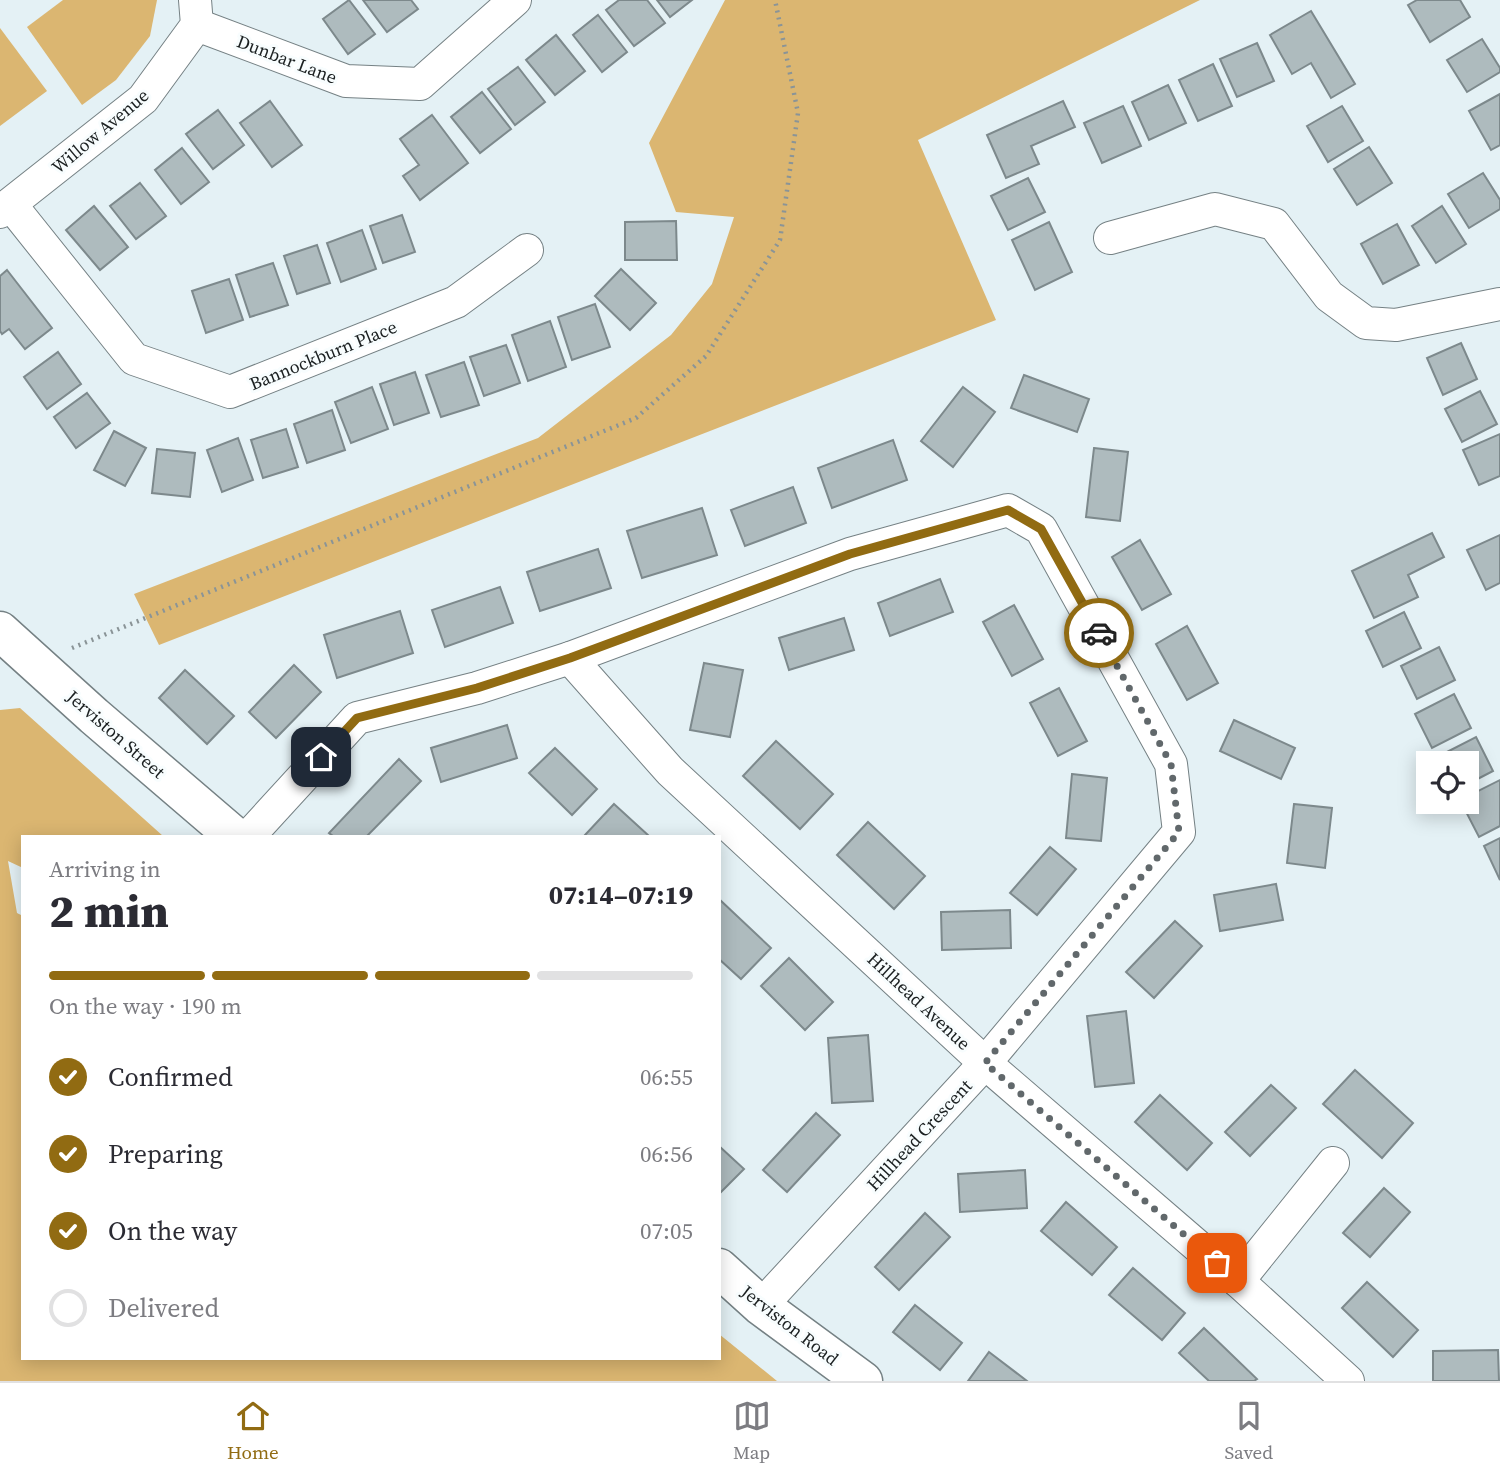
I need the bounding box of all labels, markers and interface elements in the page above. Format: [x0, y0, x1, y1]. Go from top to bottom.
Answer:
street label: Dunbar Lane [233, 28, 341, 90]
street label: Willow Avenue [46, 83, 154, 179]
street label: Bannockburn Place [246, 314, 400, 396]
courier [1064, 598, 1134, 668]
icon: car [1080, 614, 1118, 652]
street label: Jerviston Street [61, 684, 171, 784]
pin [291, 727, 351, 787]
icon: home [302, 738, 340, 776]
map controls [1416, 751, 1479, 814]
button: locate [1416, 751, 1479, 814]
text: Arriving in [49, 853, 161, 885]
text: 07:14–07:19 [549, 877, 693, 913]
text: 2 min [49, 879, 169, 942]
street label: Hillhead Avenue [862, 947, 976, 1055]
text: On the way · 190 m [49, 990, 242, 1022]
icon: check [49, 1058, 87, 1096]
text: Confirmed [108, 1059, 233, 1095]
text: 06:55 [640, 1061, 693, 1093]
street label: Hillhead Crescent [861, 1074, 977, 1196]
icon: check [49, 1135, 87, 1173]
text: Preparing [108, 1136, 223, 1172]
text: 06:56 [640, 1138, 693, 1170]
icon: check [49, 1212, 87, 1250]
text: On the way [108, 1213, 237, 1249]
text: 07:05 [640, 1215, 693, 1247]
pin [1187, 1233, 1247, 1293]
icon: bag [1198, 1244, 1236, 1282]
street label: Jerviston Road [735, 1278, 844, 1371]
text: Delivered [108, 1290, 219, 1326]
tab: Home [227, 1397, 279, 1465]
tab: Map [733, 1397, 771, 1465]
tab: Saved [1224, 1397, 1273, 1465]

